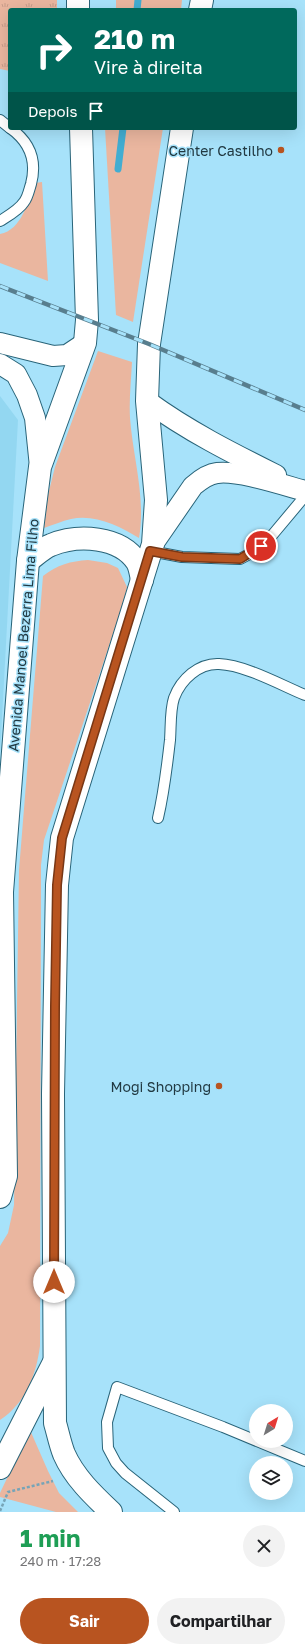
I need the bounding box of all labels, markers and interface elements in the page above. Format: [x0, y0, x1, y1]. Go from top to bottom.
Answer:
text: 210 m [94, 22, 175, 55]
icon: right [28, 24, 80, 76]
text: Vire à direita [94, 56, 203, 78]
icon: arrive [85, 100, 107, 122]
text: Depois [28, 102, 77, 120]
place label: Center Castilho [169, 142, 273, 159]
marker: Center Castilho [276, 145, 286, 155]
street label: Avenida Manoel Bezerra Lima Filho [4, 518, 42, 752]
pin [244, 529, 278, 563]
icon: arrive [250, 535, 272, 557]
place label: Mogi Shopping [111, 1078, 211, 1095]
marker: Mogi Shopping [214, 1081, 224, 1091]
position arrow [33, 1261, 75, 1303]
north arrow [249, 1404, 293, 1448]
map controls [249, 1404, 293, 1500]
button: layers [249, 1456, 293, 1500]
text: 1 min [20, 1523, 80, 1552]
button: close [243, 1525, 285, 1567]
text: 240 m · 17:28 [20, 1553, 101, 1569]
button: Sair [20, 1598, 149, 1644]
button: Compartilhar [157, 1598, 285, 1644]

